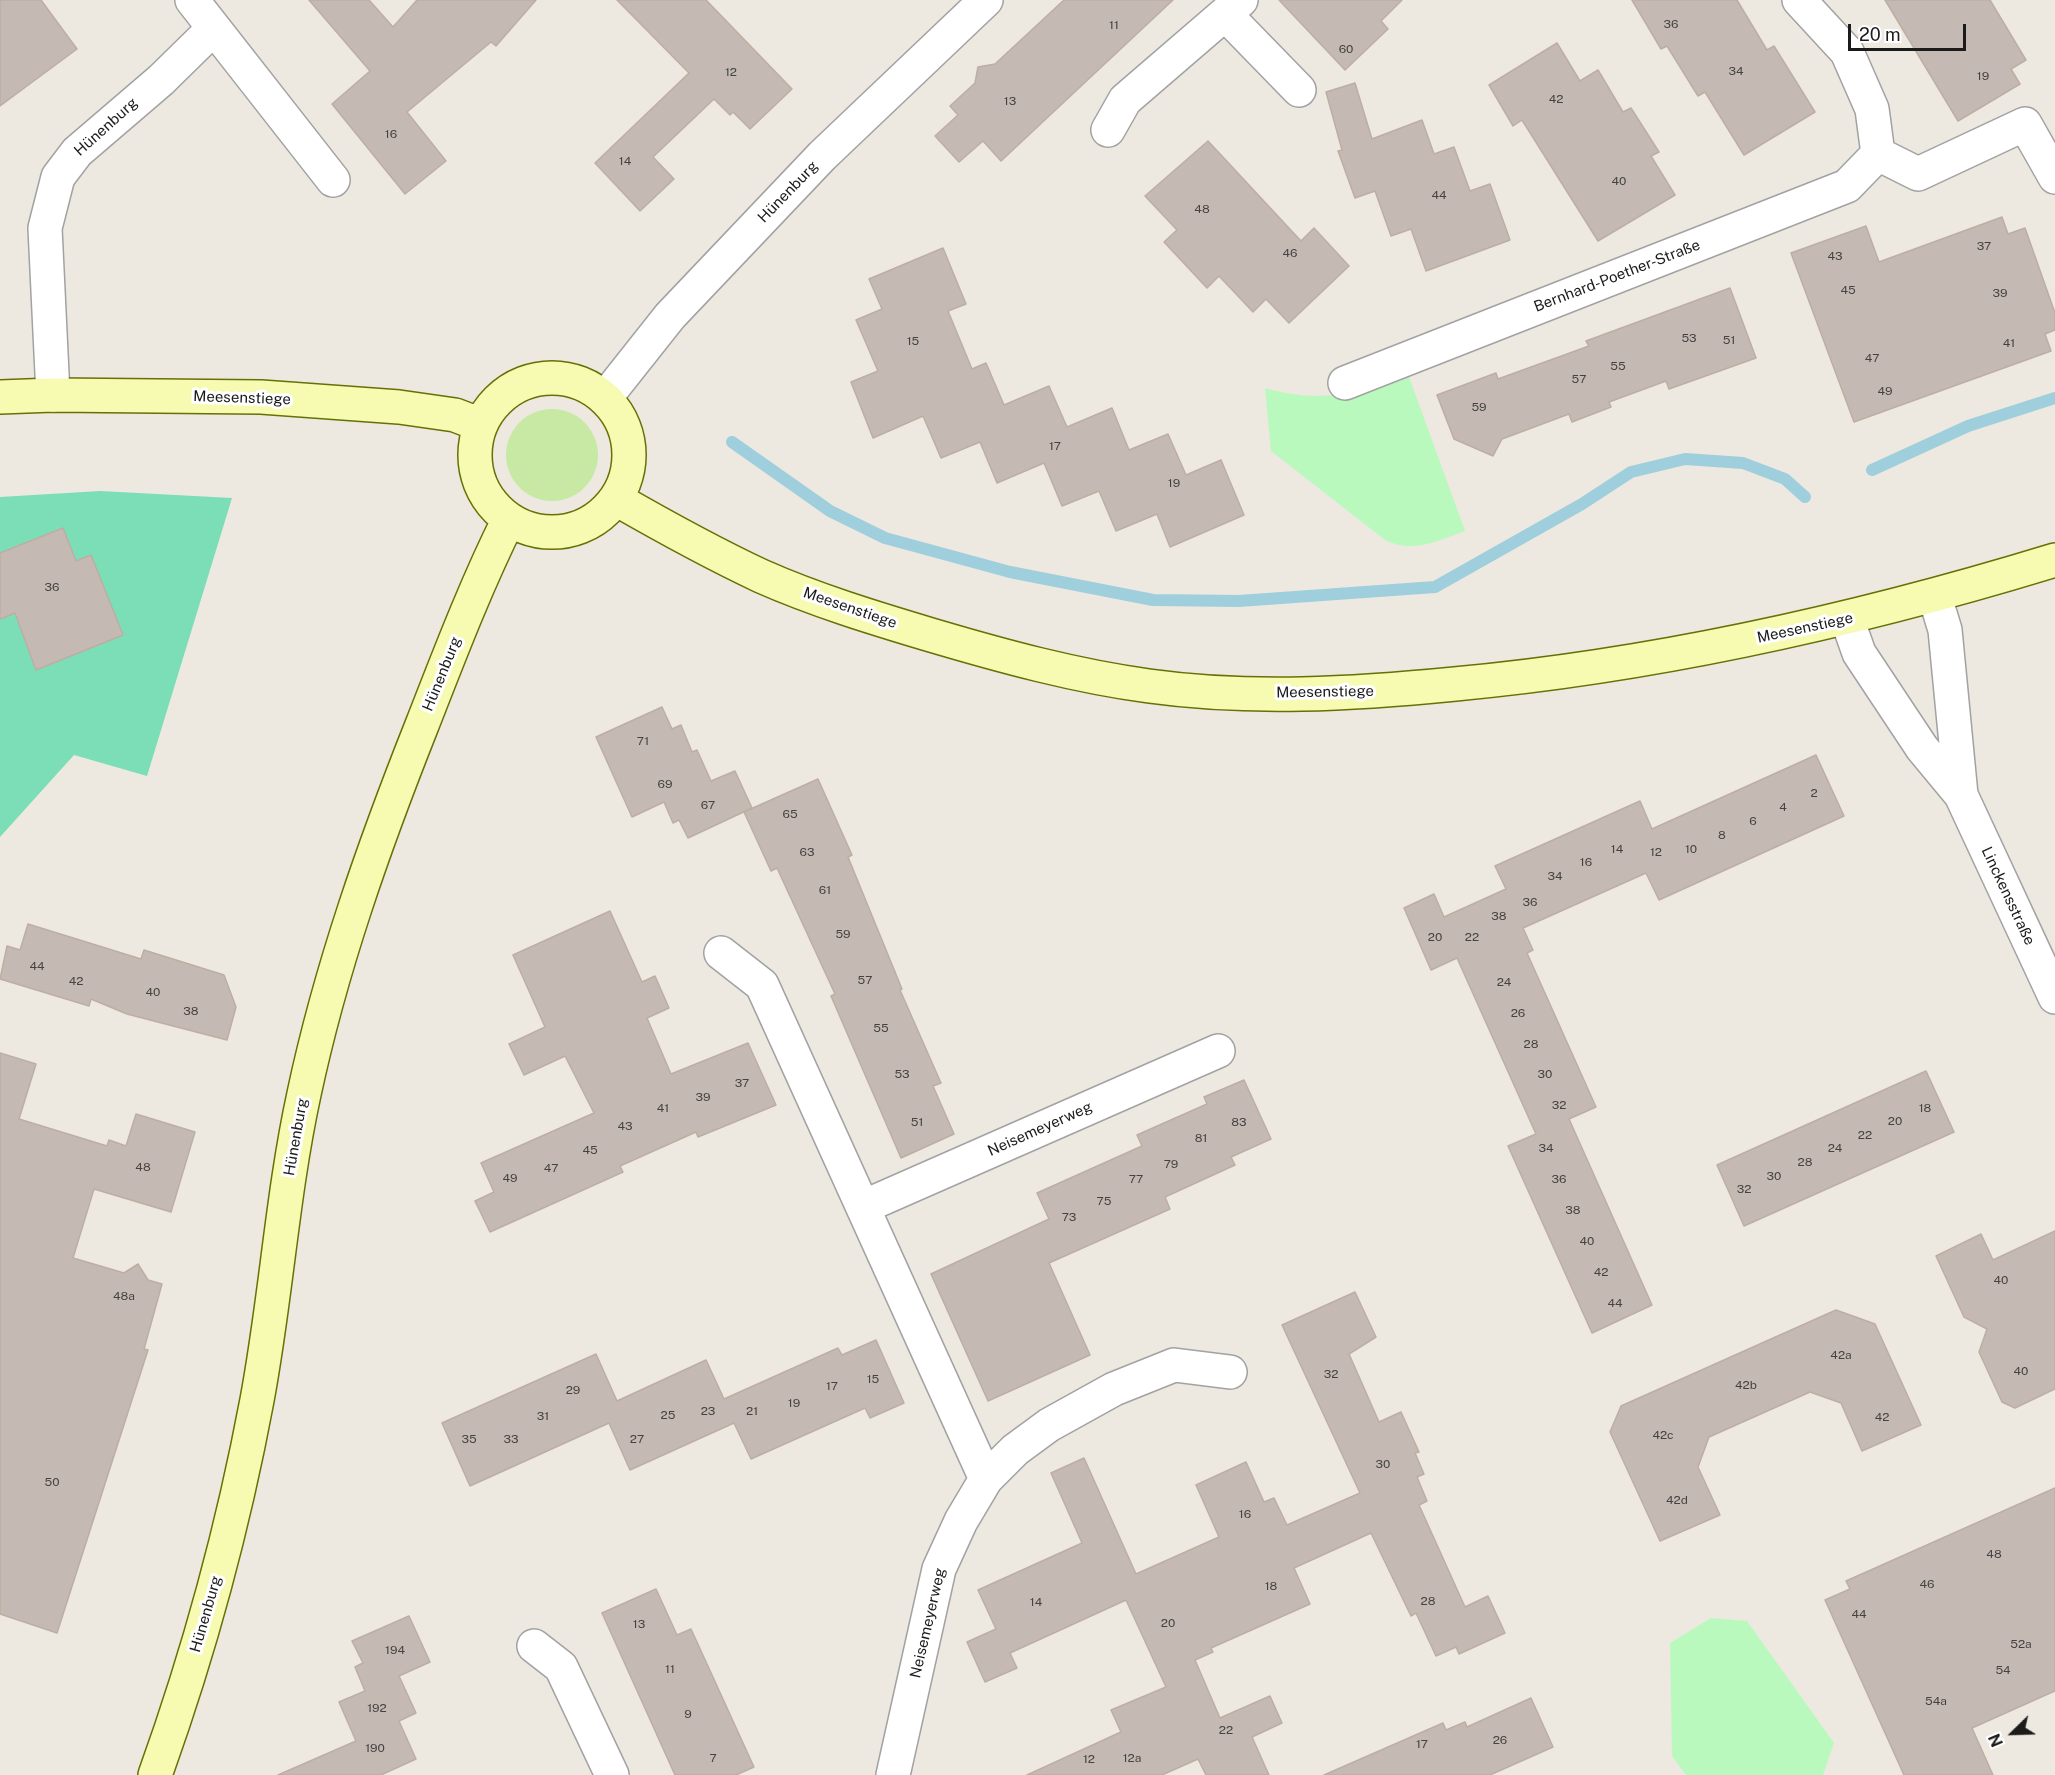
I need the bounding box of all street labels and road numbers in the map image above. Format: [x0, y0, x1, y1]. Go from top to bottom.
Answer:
street label: Hünenburg [71, 94, 141, 160]
street label: Hünenburg [754, 157, 822, 227]
street label: Bernhard-Poether-Straße [1531, 236, 1703, 316]
street label: Meesenstiege [193, 387, 291, 409]
street label: Meesenstiege [801, 584, 899, 632]
street label: Meesenstiege [1755, 609, 1855, 647]
street label: Hünenburg [419, 634, 465, 714]
street label: Meesenstiege [1276, 682, 1374, 702]
street label: Linckensstraße [1977, 844, 2039, 948]
street label: Hünenburg [280, 1097, 312, 1177]
street label: Neisemeyerweg [985, 1098, 1095, 1160]
street label: Neisemeyerweg [907, 1566, 949, 1680]
street label: Hünenburg [186, 1574, 226, 1654]

